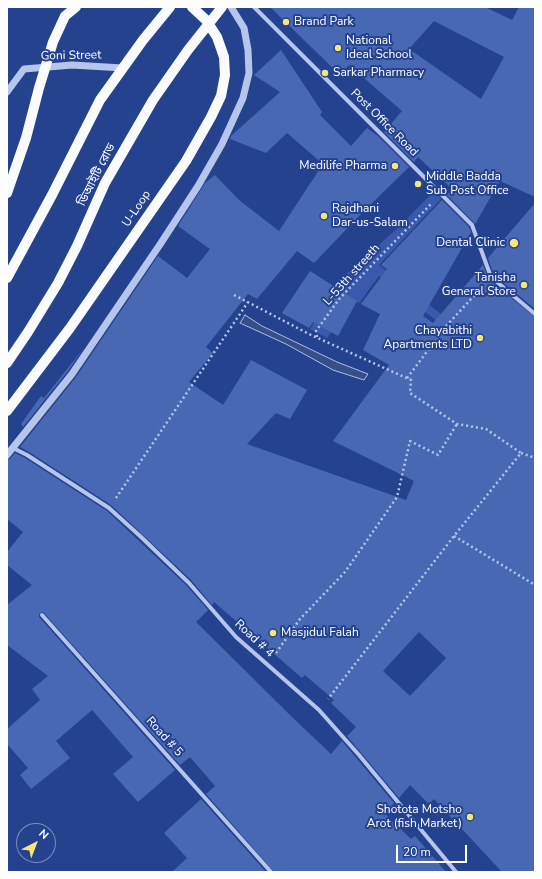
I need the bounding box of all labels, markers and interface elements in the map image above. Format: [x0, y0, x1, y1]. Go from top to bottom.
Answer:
place label: Brand Park [294, 15, 354, 29]
marker: Brand Park [281, 17, 291, 27]
place label: National Ideal School [346, 34, 412, 62]
marker: National Ideal School [333, 43, 343, 53]
street label: Goni Street [40, 48, 102, 64]
place label: Sarkar Pharmacy [333, 66, 424, 80]
marker: Sarkar Pharmacy [320, 68, 330, 78]
street label: Post Office Road [347, 86, 421, 160]
street label: ডিআইটি রোড [75, 141, 119, 209]
place label: Medilife Pharma [299, 159, 387, 173]
marker: Medilife Pharma [390, 161, 400, 171]
place label: Middle Badda Sub Post Office [426, 170, 509, 198]
marker: Middle Badda Sub Post Office [413, 179, 423, 189]
street label: U-Loop [120, 188, 154, 230]
place label: Rajdhani Dar-us-Salam [332, 202, 408, 230]
marker: Rajdhani Dar-us-Salam [319, 211, 329, 221]
place label: Dental Clinic [436, 236, 505, 250]
marker: Dental Clinic [508, 237, 520, 249]
street label: L-53th streeth [321, 241, 383, 309]
place label: Tanisha General Store [442, 271, 516, 299]
marker: Tanisha General Store [519, 280, 529, 290]
place label: Chayabithi Apartments LTD [383, 324, 472, 352]
marker: Chayabithi Apartments LTD [475, 333, 485, 343]
street label: Road # 4 [231, 617, 277, 661]
place label: Masjidul Falah [281, 626, 359, 640]
marker: Masjidul Falah [268, 628, 278, 638]
street label: Road # 5 [142, 714, 186, 760]
place label: Shotota Motsho Arot (fish Market) [367, 803, 462, 831]
marker: Shotota Motsho Arot (fish Market) [465, 812, 475, 822]
north arrow [16, 823, 56, 863]
text: N [36, 826, 52, 843]
scale bar [398, 837, 469, 863]
text: 20 m [403, 844, 431, 860]

